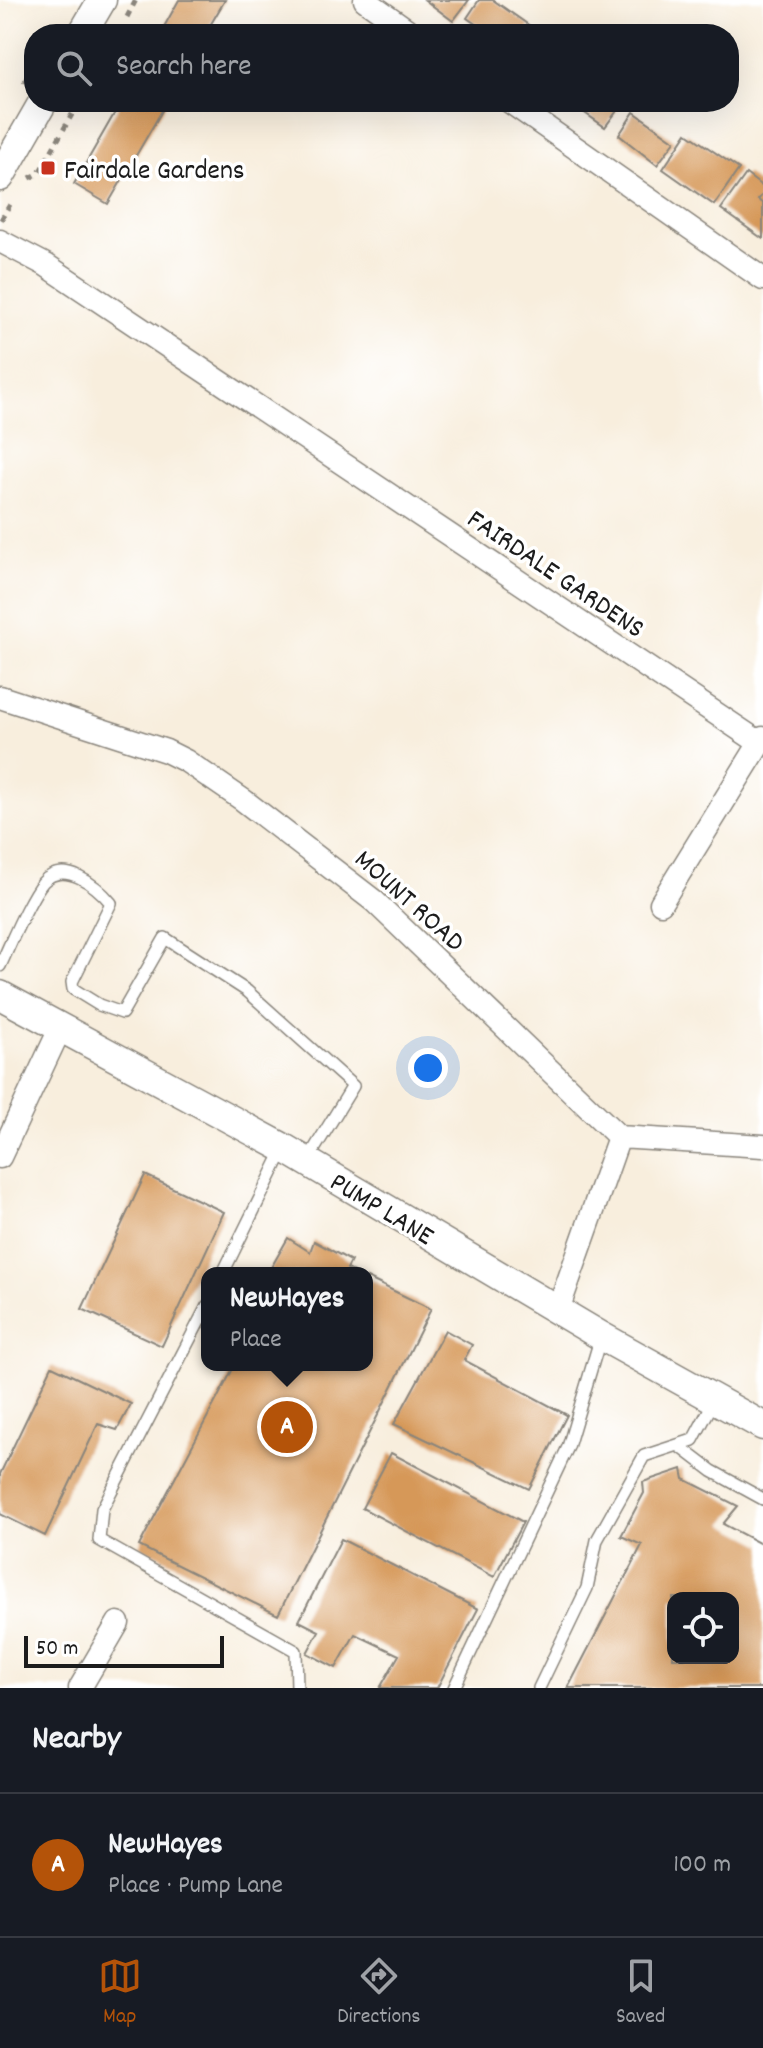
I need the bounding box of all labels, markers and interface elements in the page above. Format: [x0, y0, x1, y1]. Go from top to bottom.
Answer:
search box [24, 24, 739, 112]
icon: search [52, 46, 96, 90]
text: Search here [116, 47, 252, 90]
place label: Fairdale Gardens [64, 153, 245, 193]
marker: Fairdale Gardens [39, 159, 57, 177]
street label: FAIRDALE GARDENS [457, 502, 651, 651]
street label: MOUNT ROAD [343, 842, 472, 963]
your location [408, 1048, 448, 1088]
street label: PUMP LANE [321, 1165, 440, 1258]
popup [201, 1267, 373, 1371]
text: NewHayes [230, 1279, 344, 1322]
text: Place [230, 1322, 282, 1359]
pin: A [261, 1397, 313, 1457]
map controls [667, 1592, 739, 1664]
button: locate [667, 1592, 739, 1664]
scale bar [24, 1632, 224, 1668]
text: 50 m [36, 1634, 78, 1665]
text: Nearby [32, 1716, 121, 1765]
text: NewHayes [108, 1825, 223, 1868]
text: A [51, 1847, 65, 1884]
text: 100 m [673, 1847, 731, 1884]
text: Place · Pump Lane [108, 1868, 283, 1905]
tab: Map [98, 1954, 142, 2033]
tab: Directions [337, 1954, 421, 2033]
tab: Saved [616, 1954, 665, 2033]

